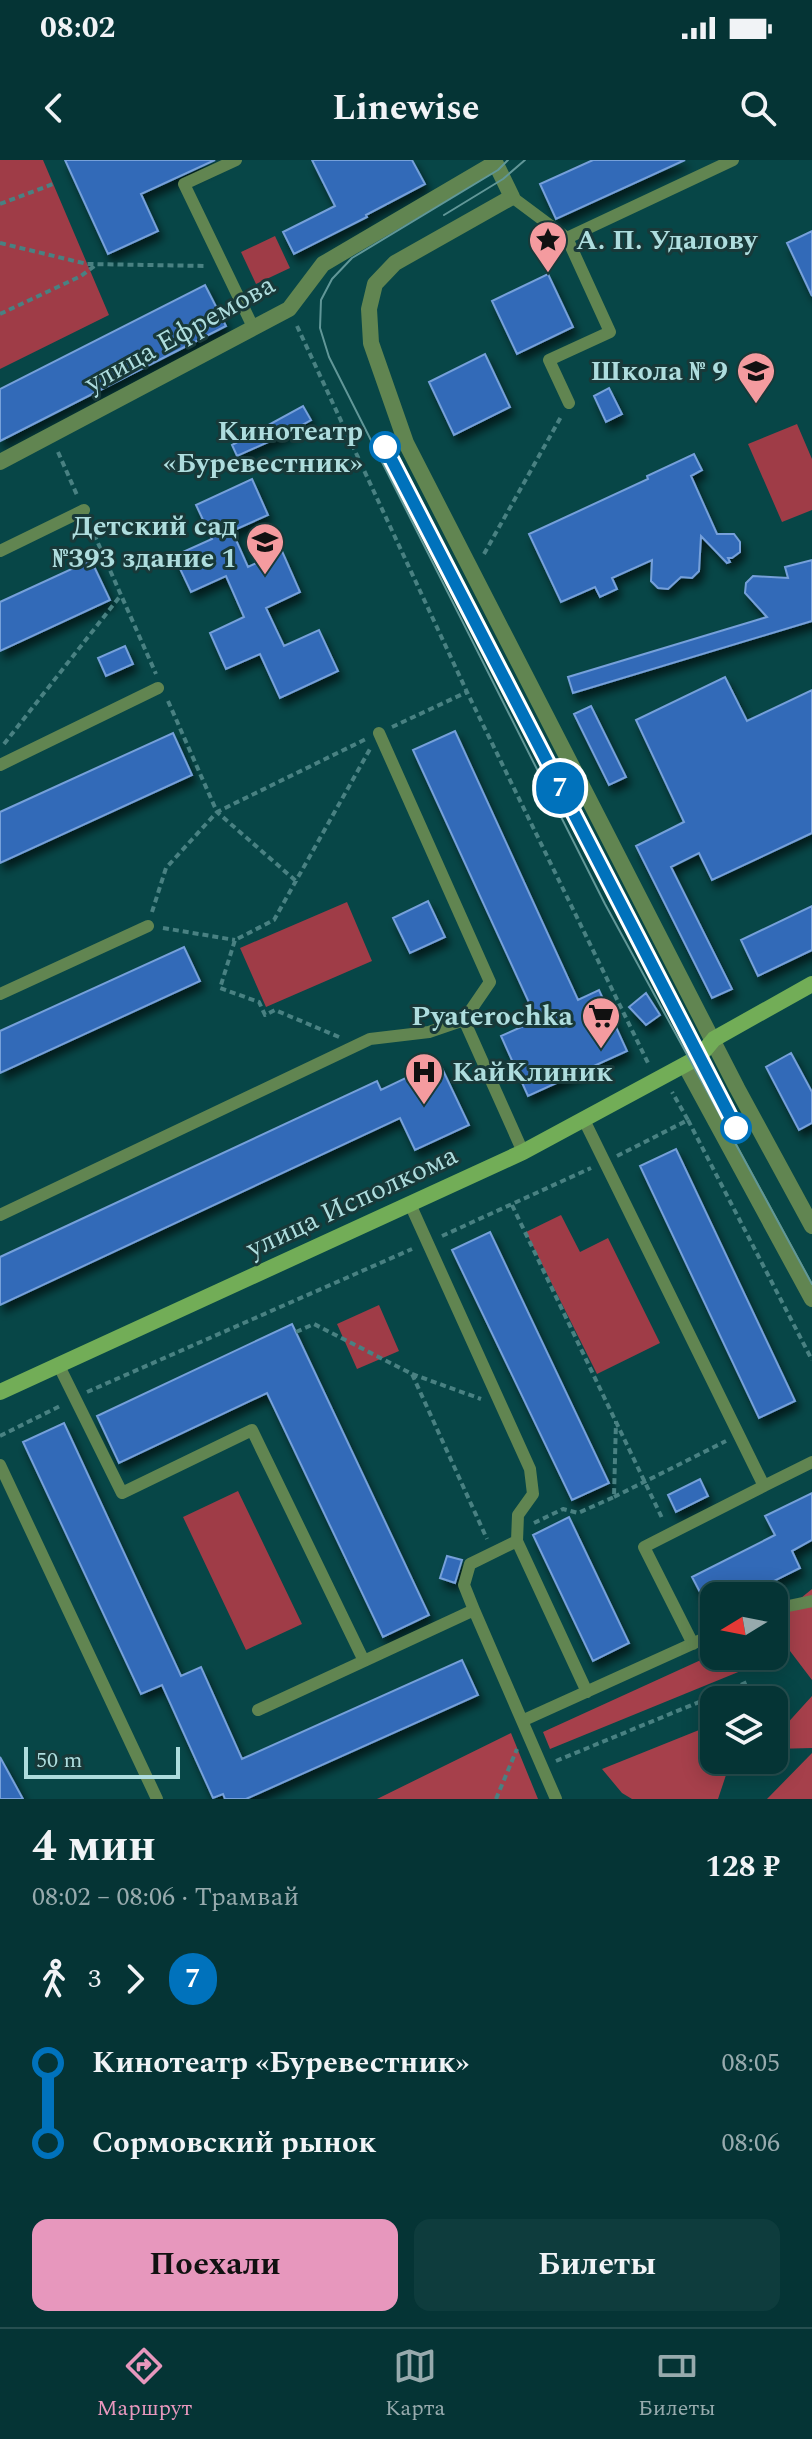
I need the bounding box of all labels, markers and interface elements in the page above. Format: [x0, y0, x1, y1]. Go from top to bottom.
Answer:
text: 08:02 [40, 5, 115, 51]
text: Linewise [332, 81, 480, 136]
icon: back [32, 86, 76, 130]
icon: search [736, 86, 780, 130]
place icon: А. П. Удалову [527, 219, 569, 274]
place label: А. П. Удалову [576, 219, 759, 262]
street label: улица Ефремова [76, 264, 284, 405]
place label: Школа № 9 [590, 350, 728, 393]
school or university icon: Школа № 9 [735, 350, 777, 405]
place label: Кинотеатр «Буревестник» [163, 410, 363, 485]
marker: Кинотеатр «Буревестник» [370, 432, 400, 462]
place label: Детский сад №393 здание 1 [53, 505, 237, 580]
school or university icon: Детский сад №393 здание 1 [244, 521, 286, 576]
line badge: 7 [534, 762, 586, 814]
text: 7 [552, 766, 568, 809]
place label: Pyaterochka [411, 995, 574, 1038]
supermarket icon: Pyaterochka [580, 995, 622, 1050]
hospital icon: КайКлиник [403, 1051, 445, 1106]
place label: КайКлиник [452, 1051, 613, 1094]
unlabelled marker [721, 1113, 751, 1143]
street label: улица Исполкома [238, 1134, 465, 1270]
north arrow [700, 1582, 788, 1670]
map controls [700, 1582, 788, 1774]
button: layers [700, 1686, 788, 1774]
scale bar [24, 1743, 180, 1779]
text: 50 m [36, 1744, 82, 1777]
text: 4 мин [32, 1813, 156, 1880]
text: 128 ₽ [705, 1844, 780, 1890]
text: 08:02 – 08:06 · Трамвай [32, 1877, 299, 1917]
icon: walk [32, 1957, 76, 2001]
icon: forward [113, 1957, 157, 2001]
text: 7 [185, 1957, 201, 2000]
text: 3 [88, 1959, 101, 1999]
text: Кинотеатр «Буревестник» [92, 2040, 470, 2086]
text: 08:05 [721, 2043, 780, 2083]
text: Сормовский рынок [92, 2120, 376, 2166]
text: 08:06 [721, 2123, 780, 2163]
button: Поехали [32, 2219, 398, 2311]
button: Билеты [414, 2219, 780, 2311]
tab: Маршрут [96, 2344, 192, 2425]
tab: Карта [385, 2344, 445, 2425]
tab: Билеты [638, 2344, 716, 2425]

